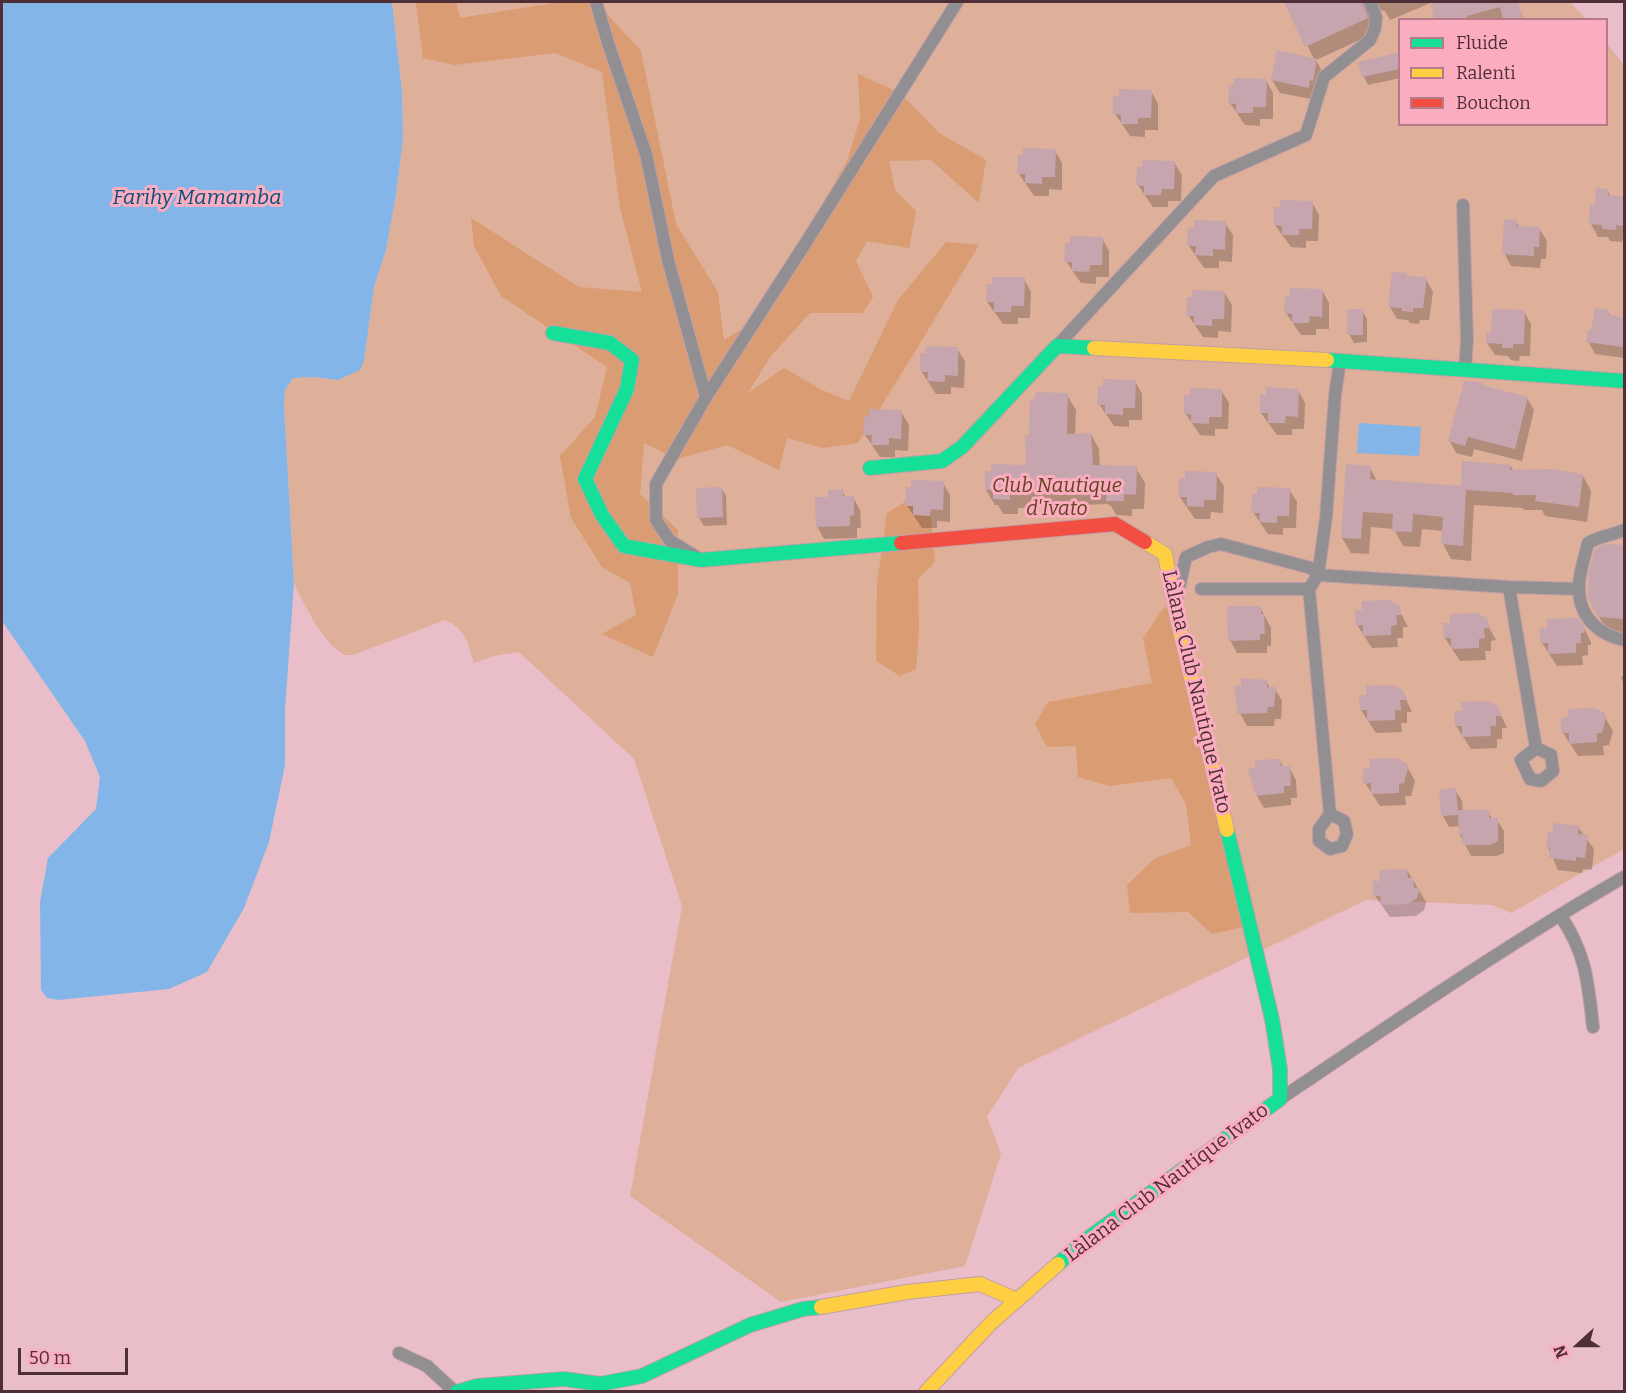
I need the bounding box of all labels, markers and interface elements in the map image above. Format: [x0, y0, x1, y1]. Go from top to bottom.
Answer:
legend [1398, 18, 1608, 126]
text: Fluide [1456, 32, 1508, 54]
text: Ralenti [1456, 62, 1516, 84]
text: Bouchon [1456, 92, 1531, 114]
water label: Farihy Mamamba [112, 185, 282, 211]
park label: Club Nautique d'Ivato [992, 474, 1122, 521]
street label: Làlana Club Nautique Ivato [1156, 568, 1236, 816]
street label: Làlana Club Nautique Ivato [1060, 1099, 1274, 1267]
north arrow [1548, 1315, 1608, 1375]
scale bar [21, 1336, 130, 1374]
text: N [1550, 1342, 1572, 1361]
text: 50 m [29, 1347, 71, 1369]

